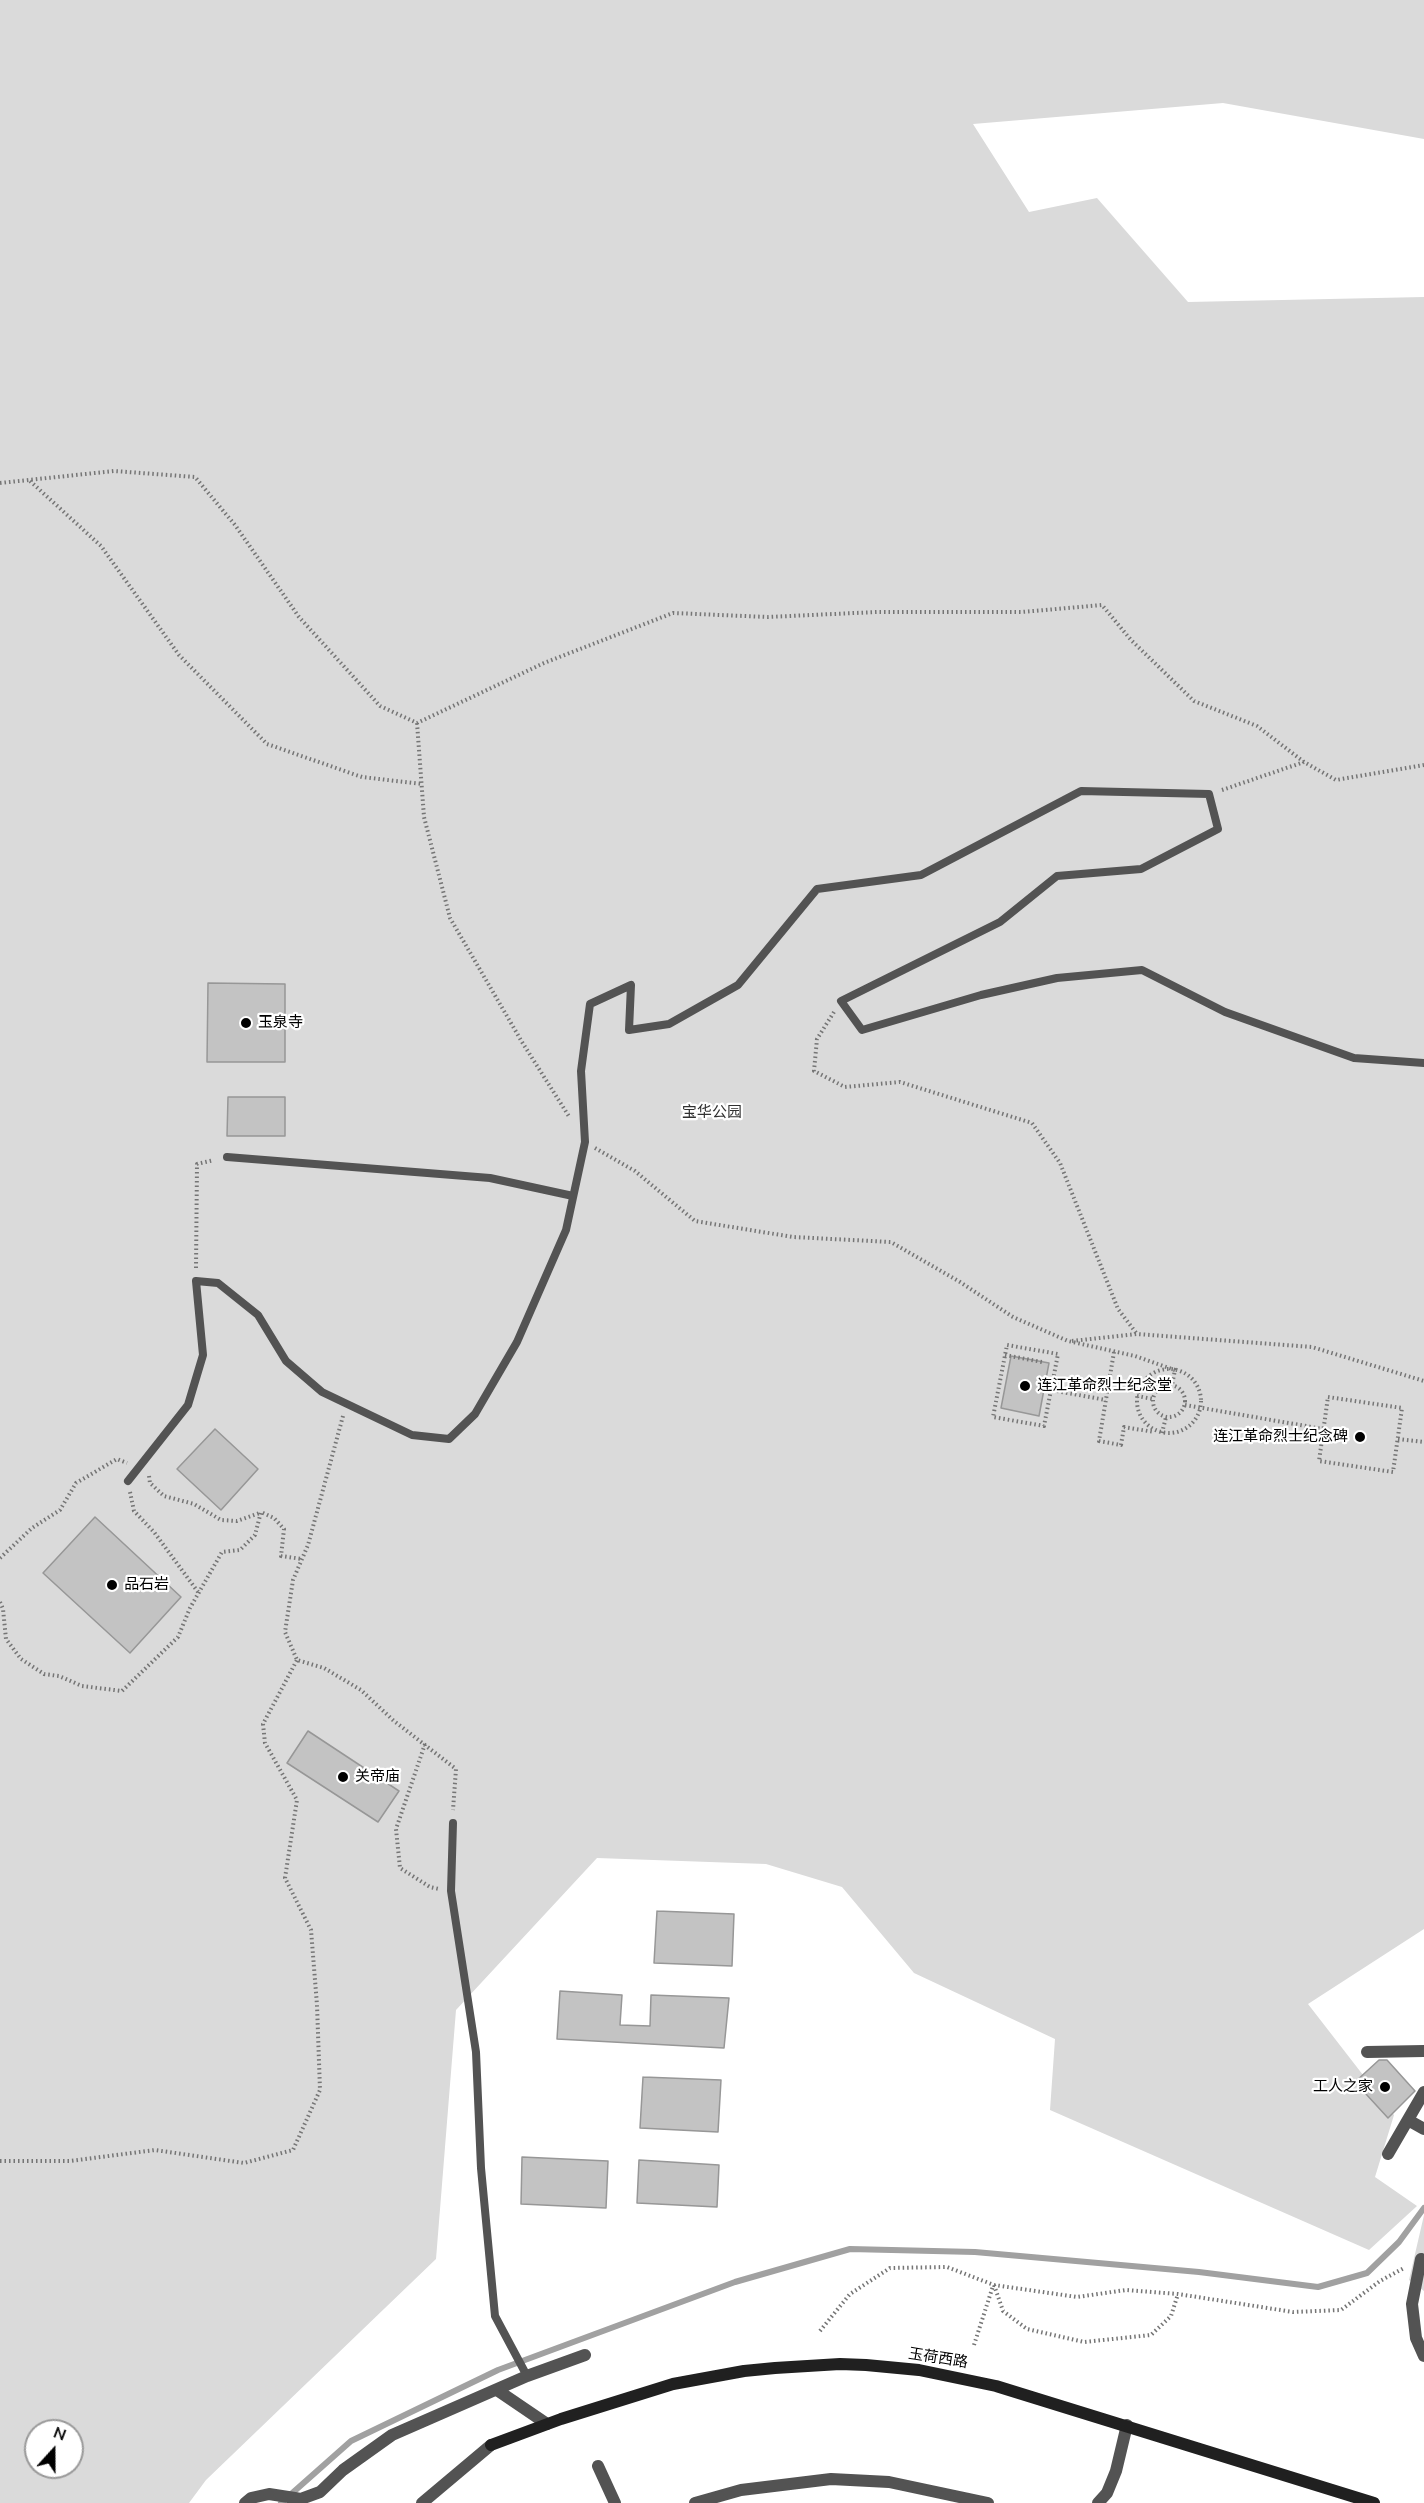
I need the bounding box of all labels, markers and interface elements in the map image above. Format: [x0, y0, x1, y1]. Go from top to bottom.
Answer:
place label: 玉泉寺 [258, 1014, 303, 1032]
marker: 玉泉寺 [239, 1016, 253, 1030]
park label: 宝华公园 [682, 1104, 742, 1122]
place label: 连江革命烈士纪念堂 [1037, 1377, 1172, 1395]
marker: 连江革命烈士纪念堂 [1018, 1379, 1032, 1393]
place label: 连江革命烈士纪念碑 [1213, 1428, 1348, 1446]
marker: 连江革命烈士纪念碑 [1353, 1430, 1367, 1444]
place label: 品石岩 [124, 1576, 169, 1594]
marker: 品石岩 [105, 1578, 119, 1592]
place label: 关帝庙 [355, 1768, 400, 1786]
marker: 关帝庙 [336, 1770, 350, 1784]
place label: 工人之家 [1313, 2078, 1373, 2096]
marker: 工人之家 [1378, 2080, 1392, 2094]
street label: 玉荷西路 [907, 2345, 969, 2373]
north arrow [24, 2419, 84, 2479]
text: N [50, 2422, 69, 2446]

